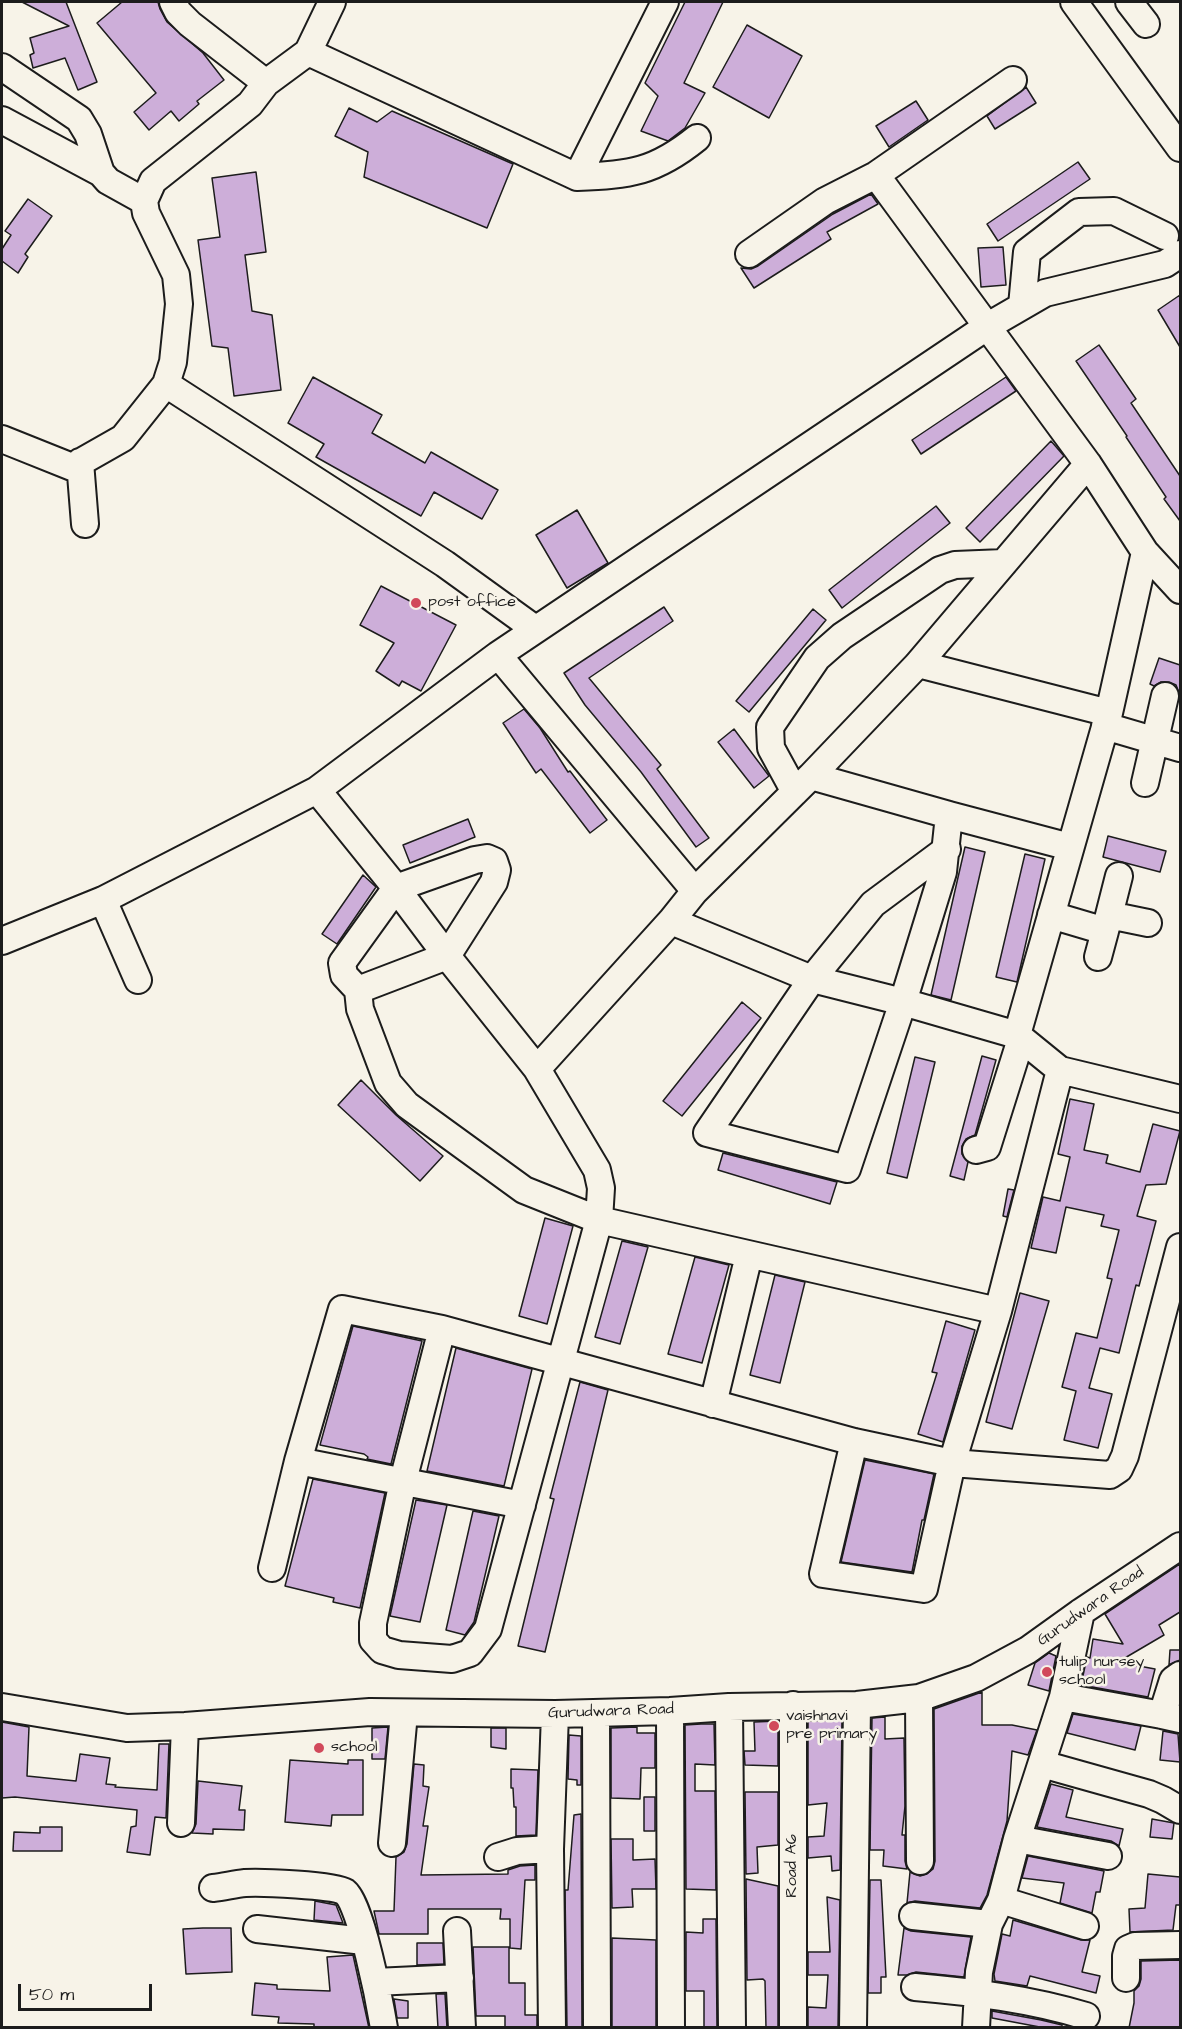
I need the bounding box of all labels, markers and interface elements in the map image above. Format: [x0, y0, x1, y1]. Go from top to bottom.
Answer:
place label: post office [428, 593, 516, 613]
marker: post office [409, 596, 423, 610]
street label: Gurudwara Road [1034, 1563, 1148, 1651]
place label: tulip nursey school [1059, 1653, 1144, 1691]
marker: tulip nursey school [1040, 1665, 1054, 1679]
street label: Gurudwara Road [548, 1700, 674, 1724]
place label: vaishnavi pre primary [786, 1707, 877, 1745]
marker: vaishnavi pre primary [767, 1719, 781, 1733]
place label: school [331, 1738, 378, 1758]
marker: school [312, 1741, 326, 1755]
street label: Road A6 [783, 1834, 803, 1898]
scale bar [21, 1972, 154, 2010]
text: 50 m [29, 1982, 74, 2007]

